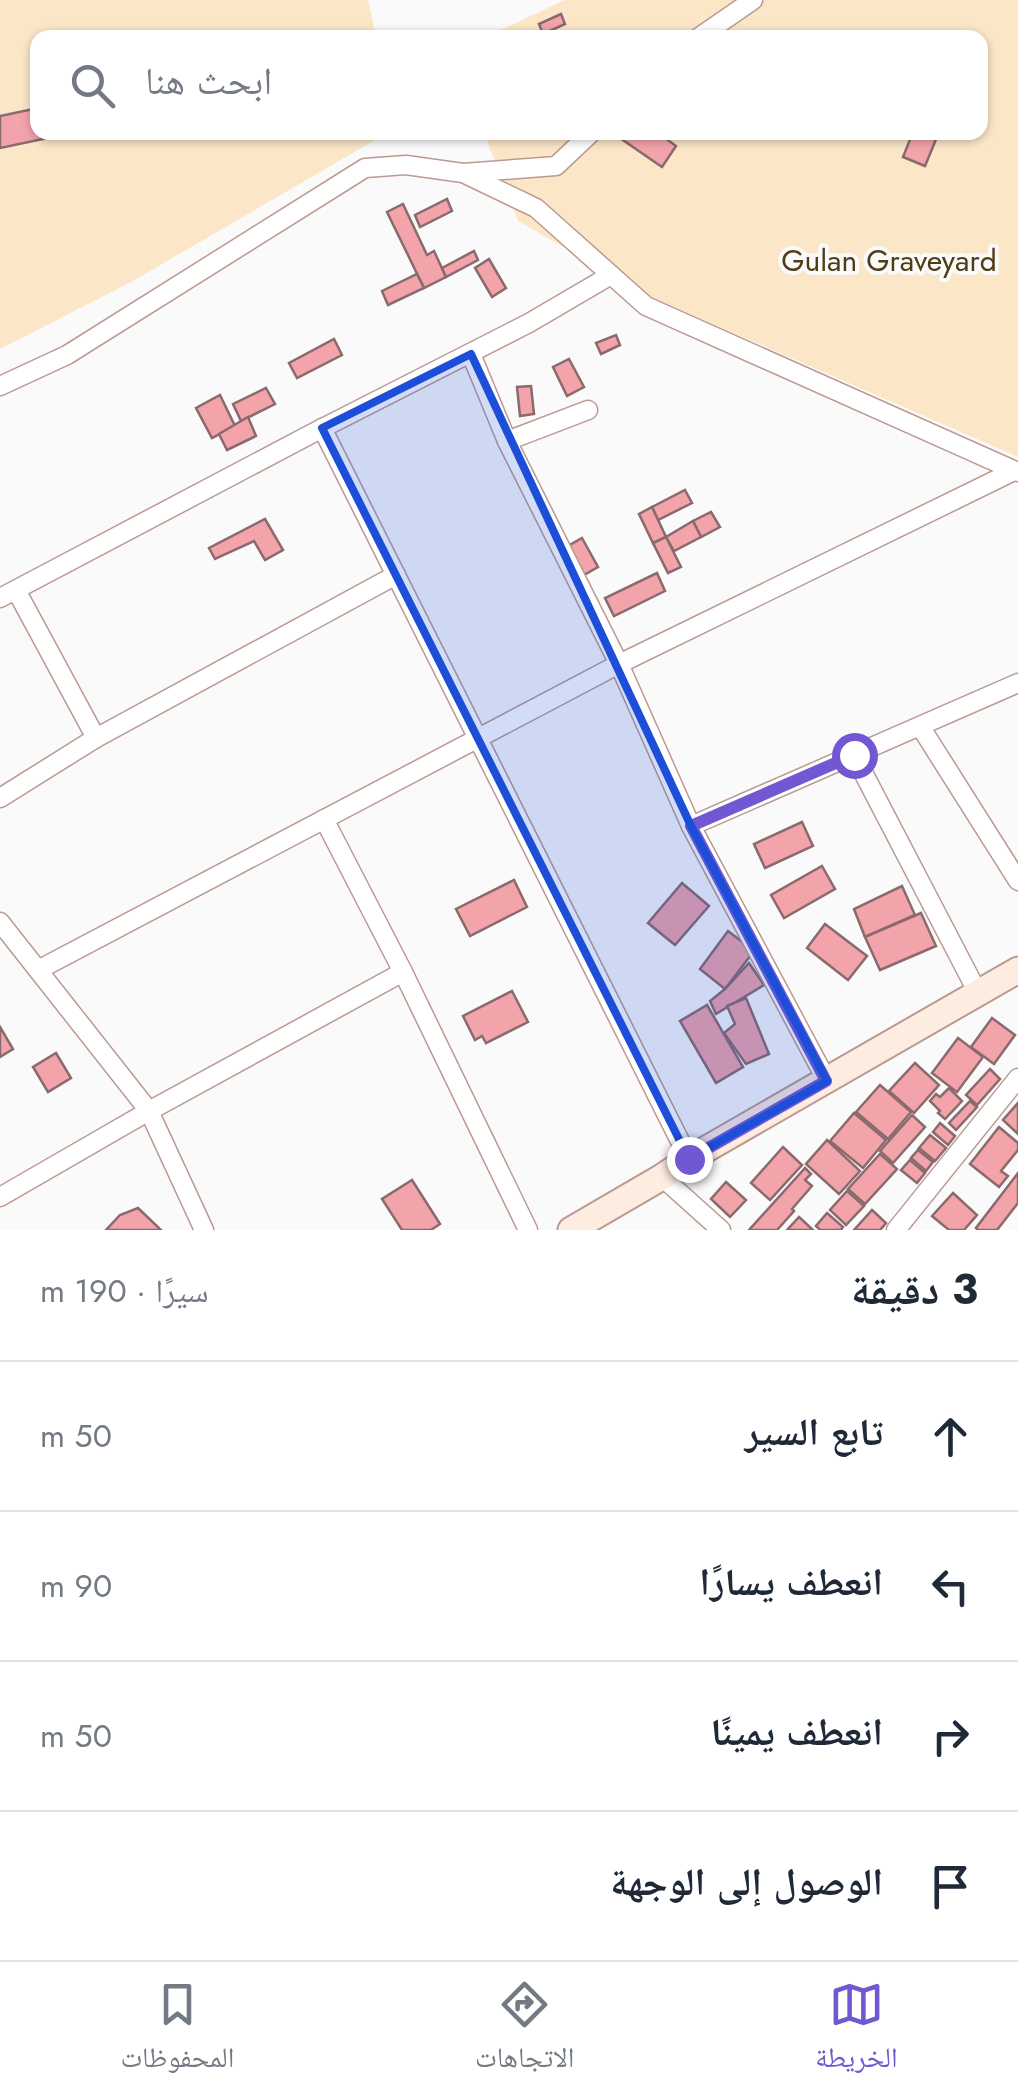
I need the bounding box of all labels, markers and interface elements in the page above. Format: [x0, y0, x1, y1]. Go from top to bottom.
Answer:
search box [30, 30, 988, 140]
text: ابحث هنا [145, 53, 272, 108]
icon: search [65, 58, 120, 113]
park label: Gulan Graveyard [781, 239, 997, 282]
route start [832, 733, 878, 779]
route end [667, 1137, 713, 1183]
text: 3 دقيقة [851, 1259, 978, 1320]
text: سيرًا · 190 m [40, 1268, 209, 1314]
text: تابع السير [745, 1404, 883, 1459]
icon: ahead [923, 1409, 978, 1464]
text: 50 m [40, 1413, 112, 1459]
text: انعطف يسارًا [699, 1554, 883, 1609]
icon: left [923, 1559, 978, 1614]
text: 90 m [40, 1563, 112, 1609]
text: انعطف يمينًا [710, 1704, 883, 1759]
icon: right [923, 1709, 978, 1764]
text: 50 m [40, 1713, 112, 1759]
text: الوصول إلى الوجهة [610, 1854, 883, 1909]
icon: arrive [923, 1859, 978, 1914]
tab: المحفوظات [120, 1977, 234, 2085]
tab: الاتجاهات [475, 1977, 574, 2085]
tab: الخريطة [815, 1977, 898, 2085]

